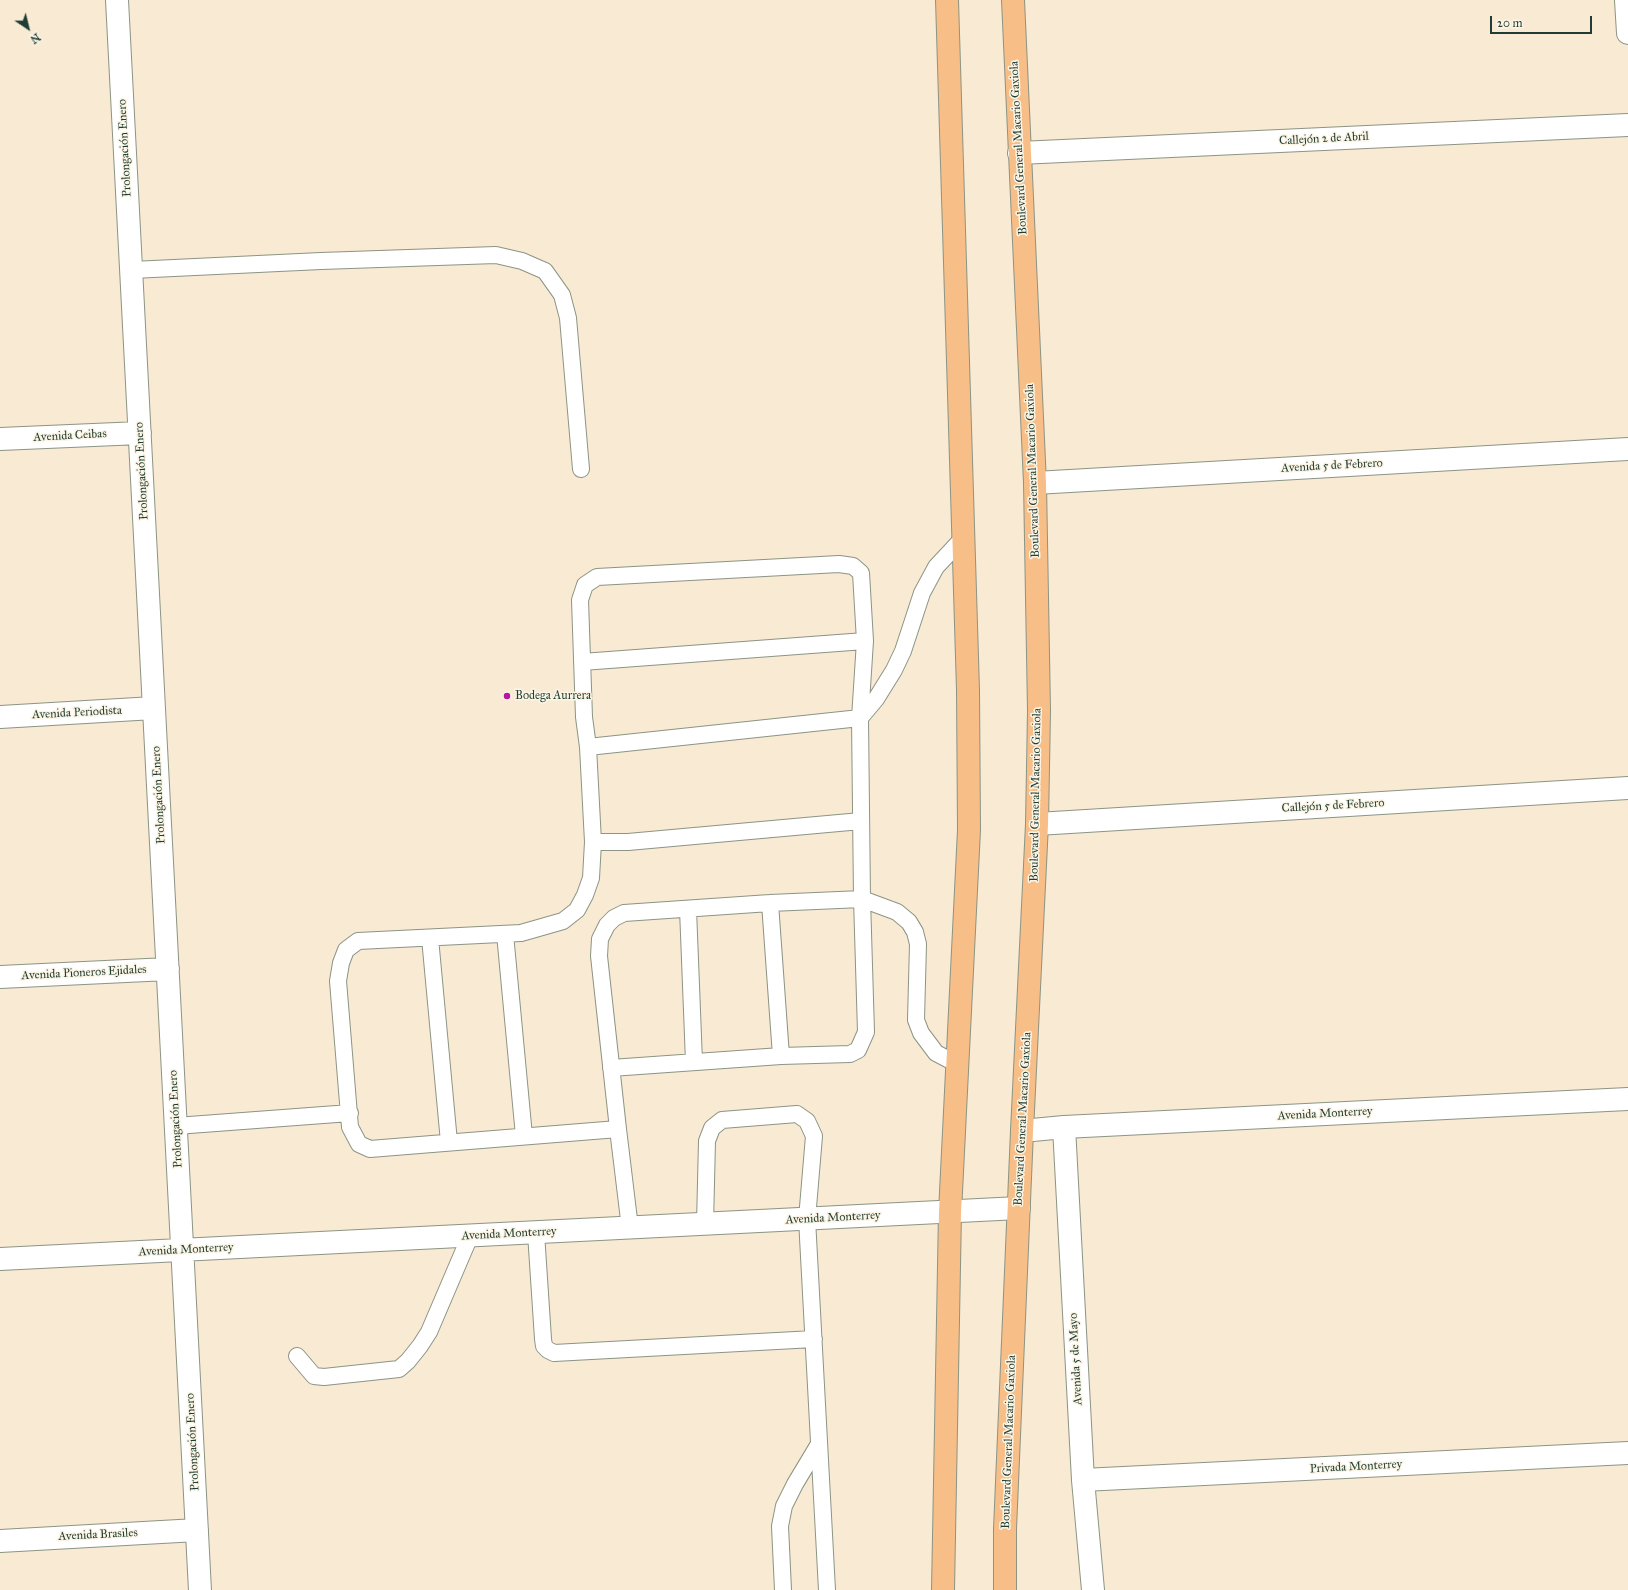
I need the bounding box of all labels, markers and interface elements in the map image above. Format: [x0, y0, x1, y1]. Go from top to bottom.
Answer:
north arrow [8, 8, 48, 48]
scale bar [1492, 8, 1594, 34]
text: 20 m [1497, 16, 1523, 30]
text: N [28, 30, 43, 46]
street label: Boulevard General Macario Gaxiola [1007, 61, 1031, 235]
street label: Prolongación Enero [115, 99, 135, 197]
street label: Callejón 2 de Abril [1279, 129, 1369, 149]
street label: Boulevard General Macario Gaxiola [1023, 384, 1043, 558]
street label: Prolongación Enero [132, 422, 152, 520]
street label: Avenida Ceibas [33, 427, 107, 445]
street label: Avenida 5 de Febrero [1281, 456, 1383, 476]
place label: Bodega Aurrera [515, 689, 591, 703]
marker: Bodega Aurrera [502, 691, 512, 701]
street label: Avenida Periodista [32, 703, 122, 723]
street label: Boulevard General Macario Gaxiola [1027, 708, 1045, 882]
street label: Prolongación Enero [149, 746, 169, 844]
street label: Callejón 5 de Febrero [1281, 796, 1385, 816]
street label: Avenida Pioneros Ejidales [21, 963, 147, 983]
street label: Boulevard General Macario Gaxiola [1011, 1032, 1035, 1206]
street label: Prolongación Enero [166, 1070, 186, 1168]
street label: Avenida Monterrey [1277, 1104, 1373, 1124]
street label: Avenida Monterrey [785, 1208, 881, 1228]
street label: Avenida Monterrey [461, 1224, 557, 1244]
street label: Avenida Monterrey [138, 1240, 234, 1260]
street label: Avenida 5 de Mayo [1066, 1313, 1086, 1405]
street label: Boulevard General Macario Gaxiola [999, 1355, 1019, 1529]
street label: Prolongación Enero [183, 1393, 203, 1491]
street label: Privada Monterrey [1309, 1457, 1403, 1477]
street label: Avenida Brasiles [58, 1526, 138, 1544]

